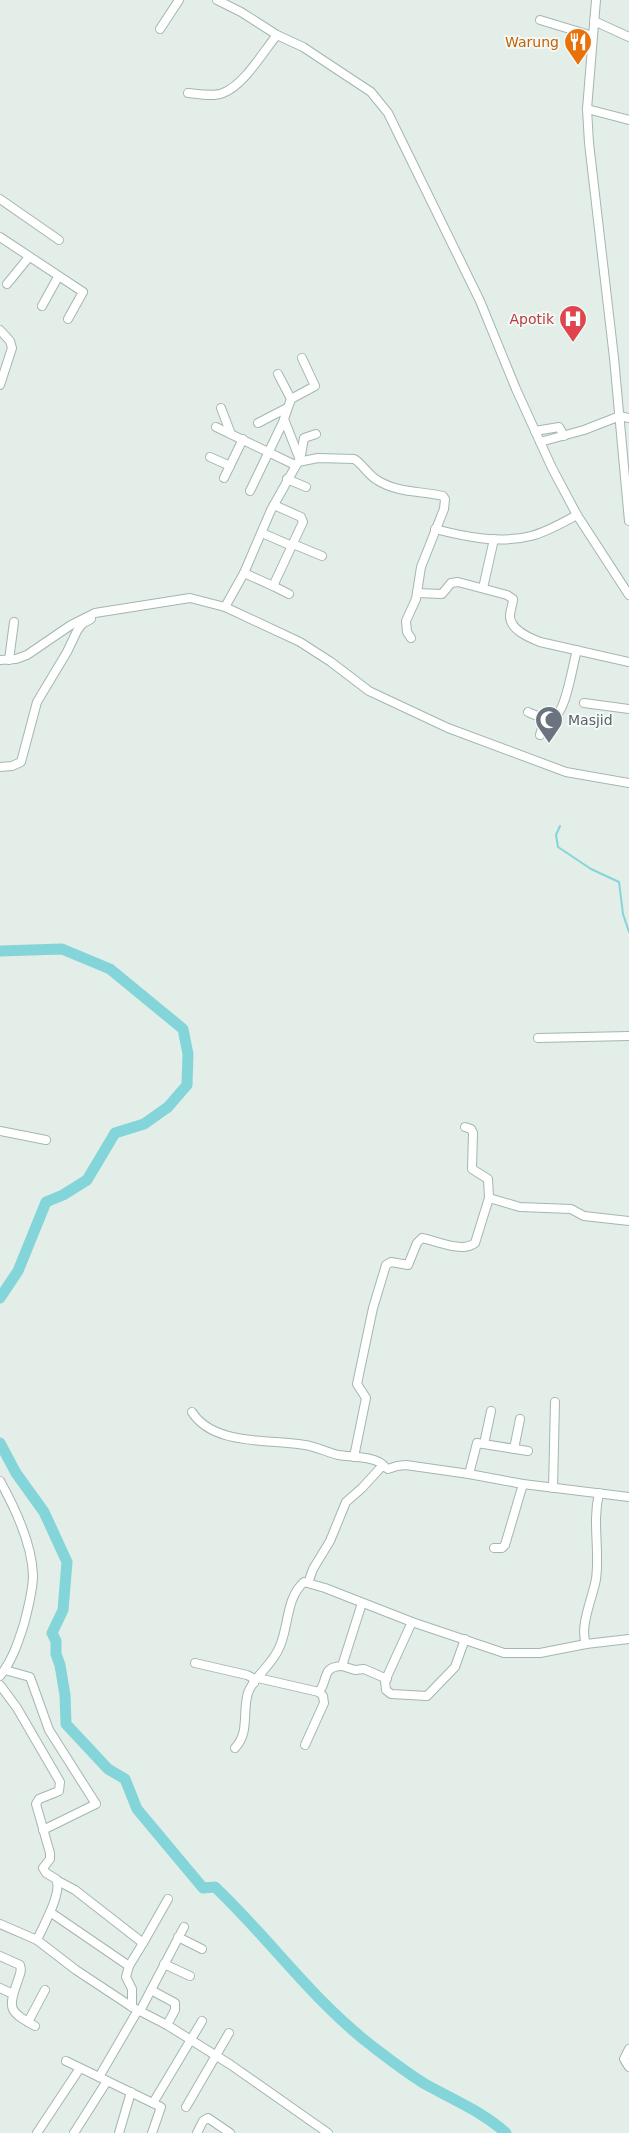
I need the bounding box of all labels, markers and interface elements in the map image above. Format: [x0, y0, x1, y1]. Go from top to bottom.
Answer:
restaurant icon: Warung [563, 27, 593, 66]
place label: Warung [505, 34, 559, 50]
hospital icon: Apotik [558, 304, 588, 343]
place label: Apotik [509, 311, 555, 327]
mosque icon: Masjid [534, 705, 564, 744]
place label: Masjid [568, 712, 613, 728]

